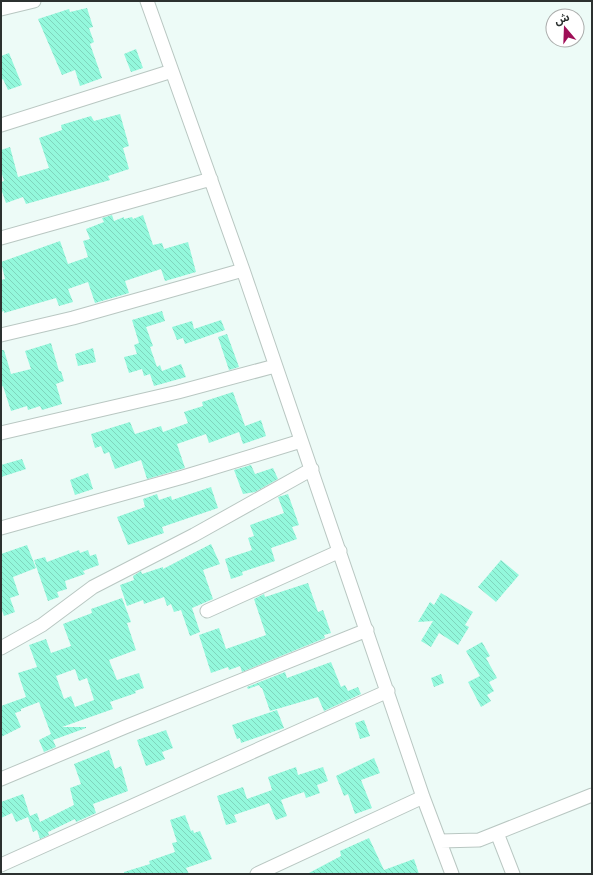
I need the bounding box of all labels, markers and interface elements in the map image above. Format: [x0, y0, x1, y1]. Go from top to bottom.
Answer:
north arrow [545, 8, 585, 48]
text: ش [553, 10, 571, 28]

